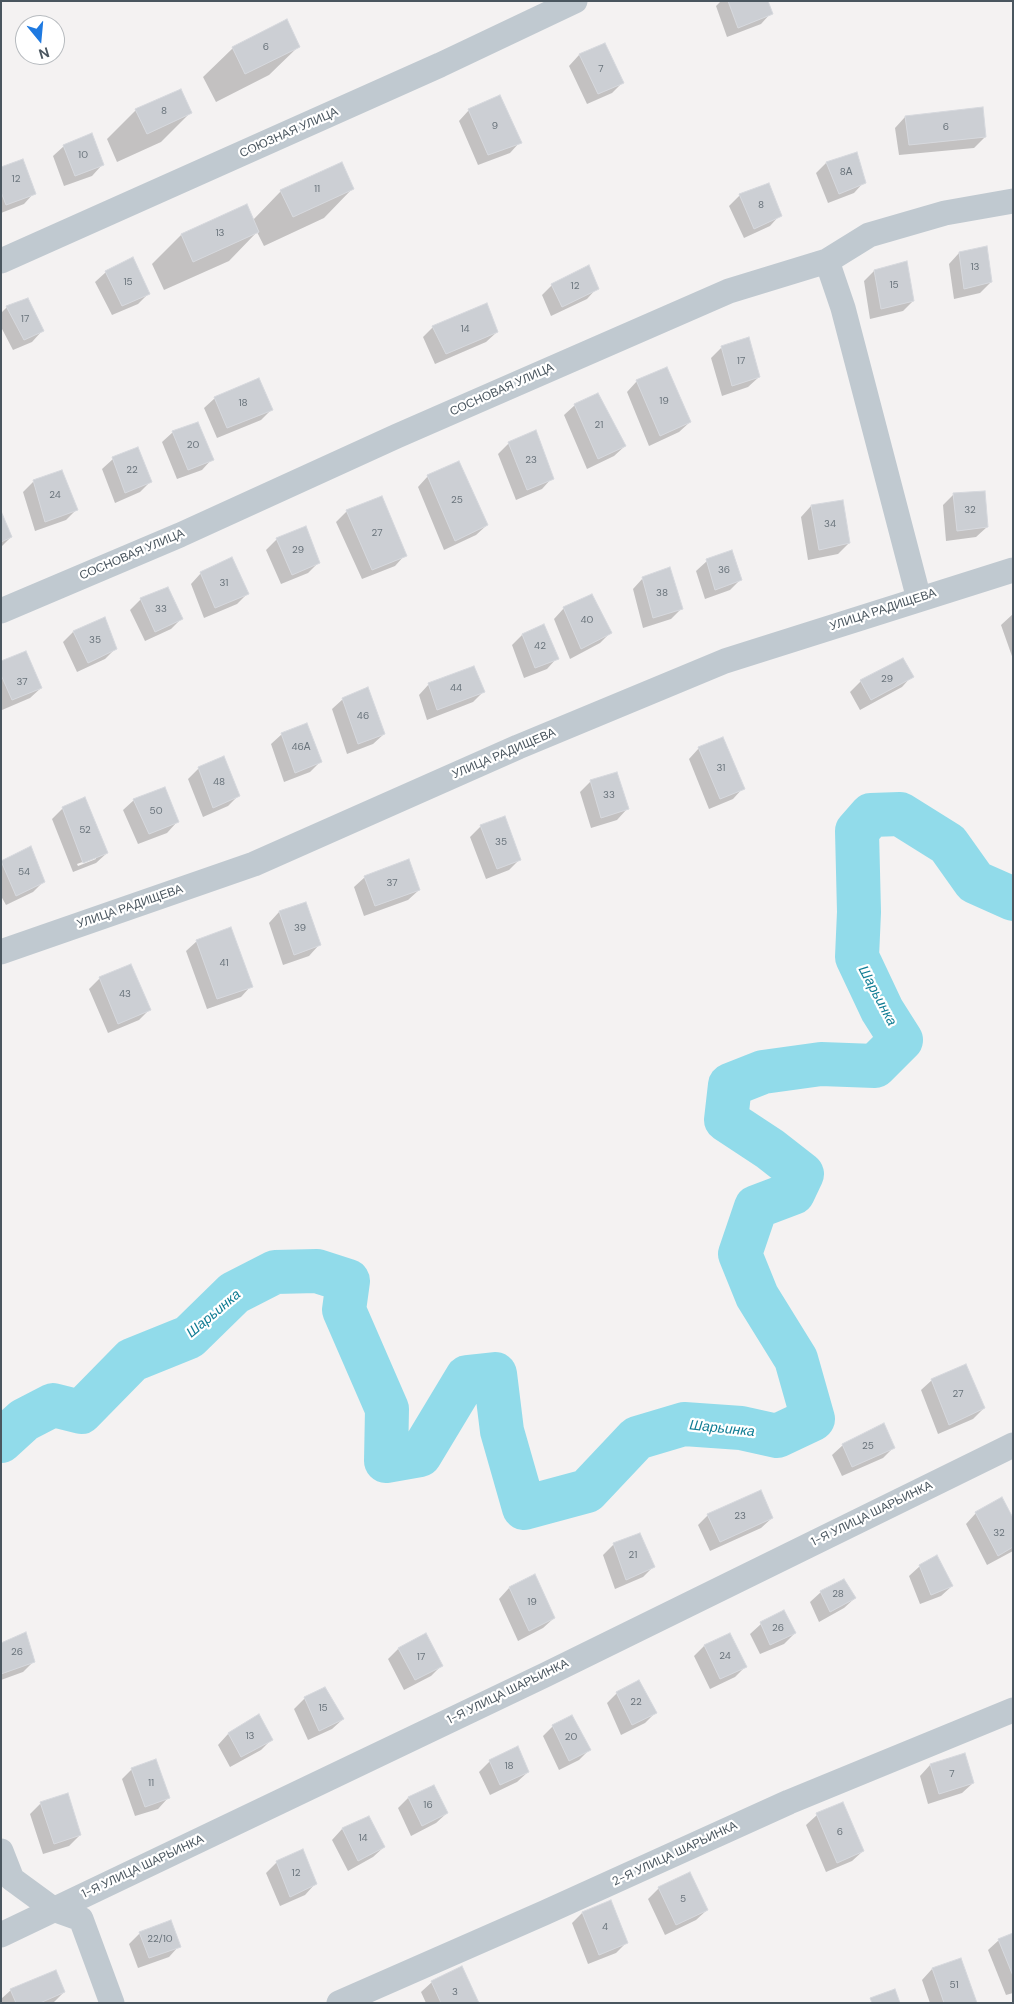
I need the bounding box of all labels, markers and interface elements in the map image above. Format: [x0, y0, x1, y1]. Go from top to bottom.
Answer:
north arrow [15, 15, 65, 65]
house number: 6 [263, 41, 269, 53]
text: N [37, 43, 52, 63]
house number: 7 [598, 63, 604, 75]
house number: 8 [161, 105, 167, 117]
street label: СОЮЗНАЯ УЛИЦА [238, 105, 340, 161]
house number: 9 [492, 120, 498, 132]
house number: 6 [943, 121, 949, 133]
house number: 10 [78, 149, 88, 161]
house number: 8А [840, 166, 852, 178]
house number: 12 [12, 173, 20, 185]
house number: 11 [314, 183, 320, 195]
house number: 8 [758, 199, 764, 211]
house number: 13 [215, 227, 225, 239]
house number: 13 [970, 261, 980, 273]
house number: 15 [123, 276, 133, 288]
house number: 15 [889, 279, 899, 291]
house number: 12 [571, 280, 579, 292]
house number: 17 [21, 313, 29, 325]
house number: 14 [460, 323, 470, 335]
house number: 17 [737, 355, 745, 367]
street label: СОСНОВАЯ УЛИЦА [448, 361, 556, 419]
house number: 19 [659, 395, 669, 407]
house number: 18 [238, 397, 248, 409]
house number: 21 [595, 419, 603, 431]
house number: 20 [187, 439, 199, 451]
house number: 23 [525, 454, 537, 466]
house number: 22 [126, 464, 138, 476]
house number: 24 [49, 489, 61, 501]
house number: 25 [451, 494, 463, 506]
house number: 32 [964, 504, 976, 516]
house number: 34 [824, 518, 836, 530]
street label: СОСНОВАЯ УЛИЦА [77, 526, 187, 584]
house number: 27 [372, 527, 382, 539]
house number: 29 [292, 544, 304, 556]
house number: 36 [718, 564, 730, 576]
house number: 31 [220, 577, 228, 589]
street label: УЛИЦА РАДИЩЕВА [828, 586, 938, 634]
house number: 38 [656, 587, 668, 599]
house number: 33 [155, 603, 167, 615]
house number: 40 [581, 614, 593, 626]
house number: 35 [89, 634, 101, 646]
house number: 42 [534, 640, 546, 652]
house number: 29 [881, 673, 893, 685]
house number: 37 [16, 676, 28, 688]
house number: 44 [450, 682, 462, 694]
house number: 46 [357, 710, 369, 722]
street label: УЛИЦА РАДИЩЕВА [450, 726, 558, 782]
house number: 46А [291, 741, 311, 753]
house number: 31 [717, 762, 725, 774]
house number: 48 [213, 776, 225, 788]
house number: 33 [603, 789, 615, 801]
house number: 50 [150, 805, 162, 817]
house number: 52 [79, 824, 91, 836]
house number: 35 [495, 836, 507, 848]
house number: 54 [18, 866, 30, 878]
house number: 37 [386, 877, 398, 889]
street label: УЛИЦА РАДИЩЕВА [75, 882, 185, 932]
house number: 39 [294, 922, 306, 934]
house number: 41 [219, 957, 229, 969]
water label: Шарьинка [854, 963, 900, 1029]
house number: 43 [119, 988, 131, 1000]
water label: Шарьинка [183, 1286, 245, 1342]
house number: 27 [953, 1388, 963, 1400]
water label: Шарьинка [688, 1417, 756, 1441]
house number: 25 [862, 1440, 874, 1452]
street label: 1-Я УЛИЦА ШАРЬИНКА [809, 1478, 935, 1550]
house number: 23 [734, 1510, 746, 1522]
house number: 32 [993, 1527, 1005, 1539]
house number: 21 [629, 1549, 637, 1561]
house number: 28 [832, 1588, 844, 1600]
house number: 19 [527, 1596, 537, 1608]
house number: 26 [772, 1622, 784, 1634]
house number: 26 [11, 1646, 23, 1658]
house number: 24 [719, 1650, 731, 1662]
house number: 17 [417, 1651, 425, 1663]
street label: 1-Я УЛИЦА ШАРЬИНКА [445, 1656, 571, 1728]
house number: 22 [630, 1696, 642, 1708]
house number: 15 [318, 1702, 328, 1714]
house number: 13 [245, 1730, 255, 1742]
house number: 20 [565, 1731, 577, 1743]
house number: 18 [504, 1760, 514, 1772]
house number: 7 [949, 1768, 955, 1780]
house number: 11 [148, 1777, 154, 1789]
house number: 16 [423, 1799, 433, 1811]
street label: 2-Я УЛИЦА ШАРЬИНКА [610, 1819, 740, 1889]
house number: 6 [837, 1826, 843, 1838]
street label: 1-Я УЛИЦА ШАРЬИНКА [80, 1832, 206, 1902]
house number: 14 [358, 1832, 368, 1844]
house number: 12 [292, 1867, 300, 1879]
house number: 5 [680, 1893, 686, 1905]
house number: 4 [602, 1921, 608, 1933]
house number: 22/10 [147, 1933, 173, 1945]
house number: 51 [949, 1979, 959, 1991]
house number: 3 [452, 1986, 458, 1998]

